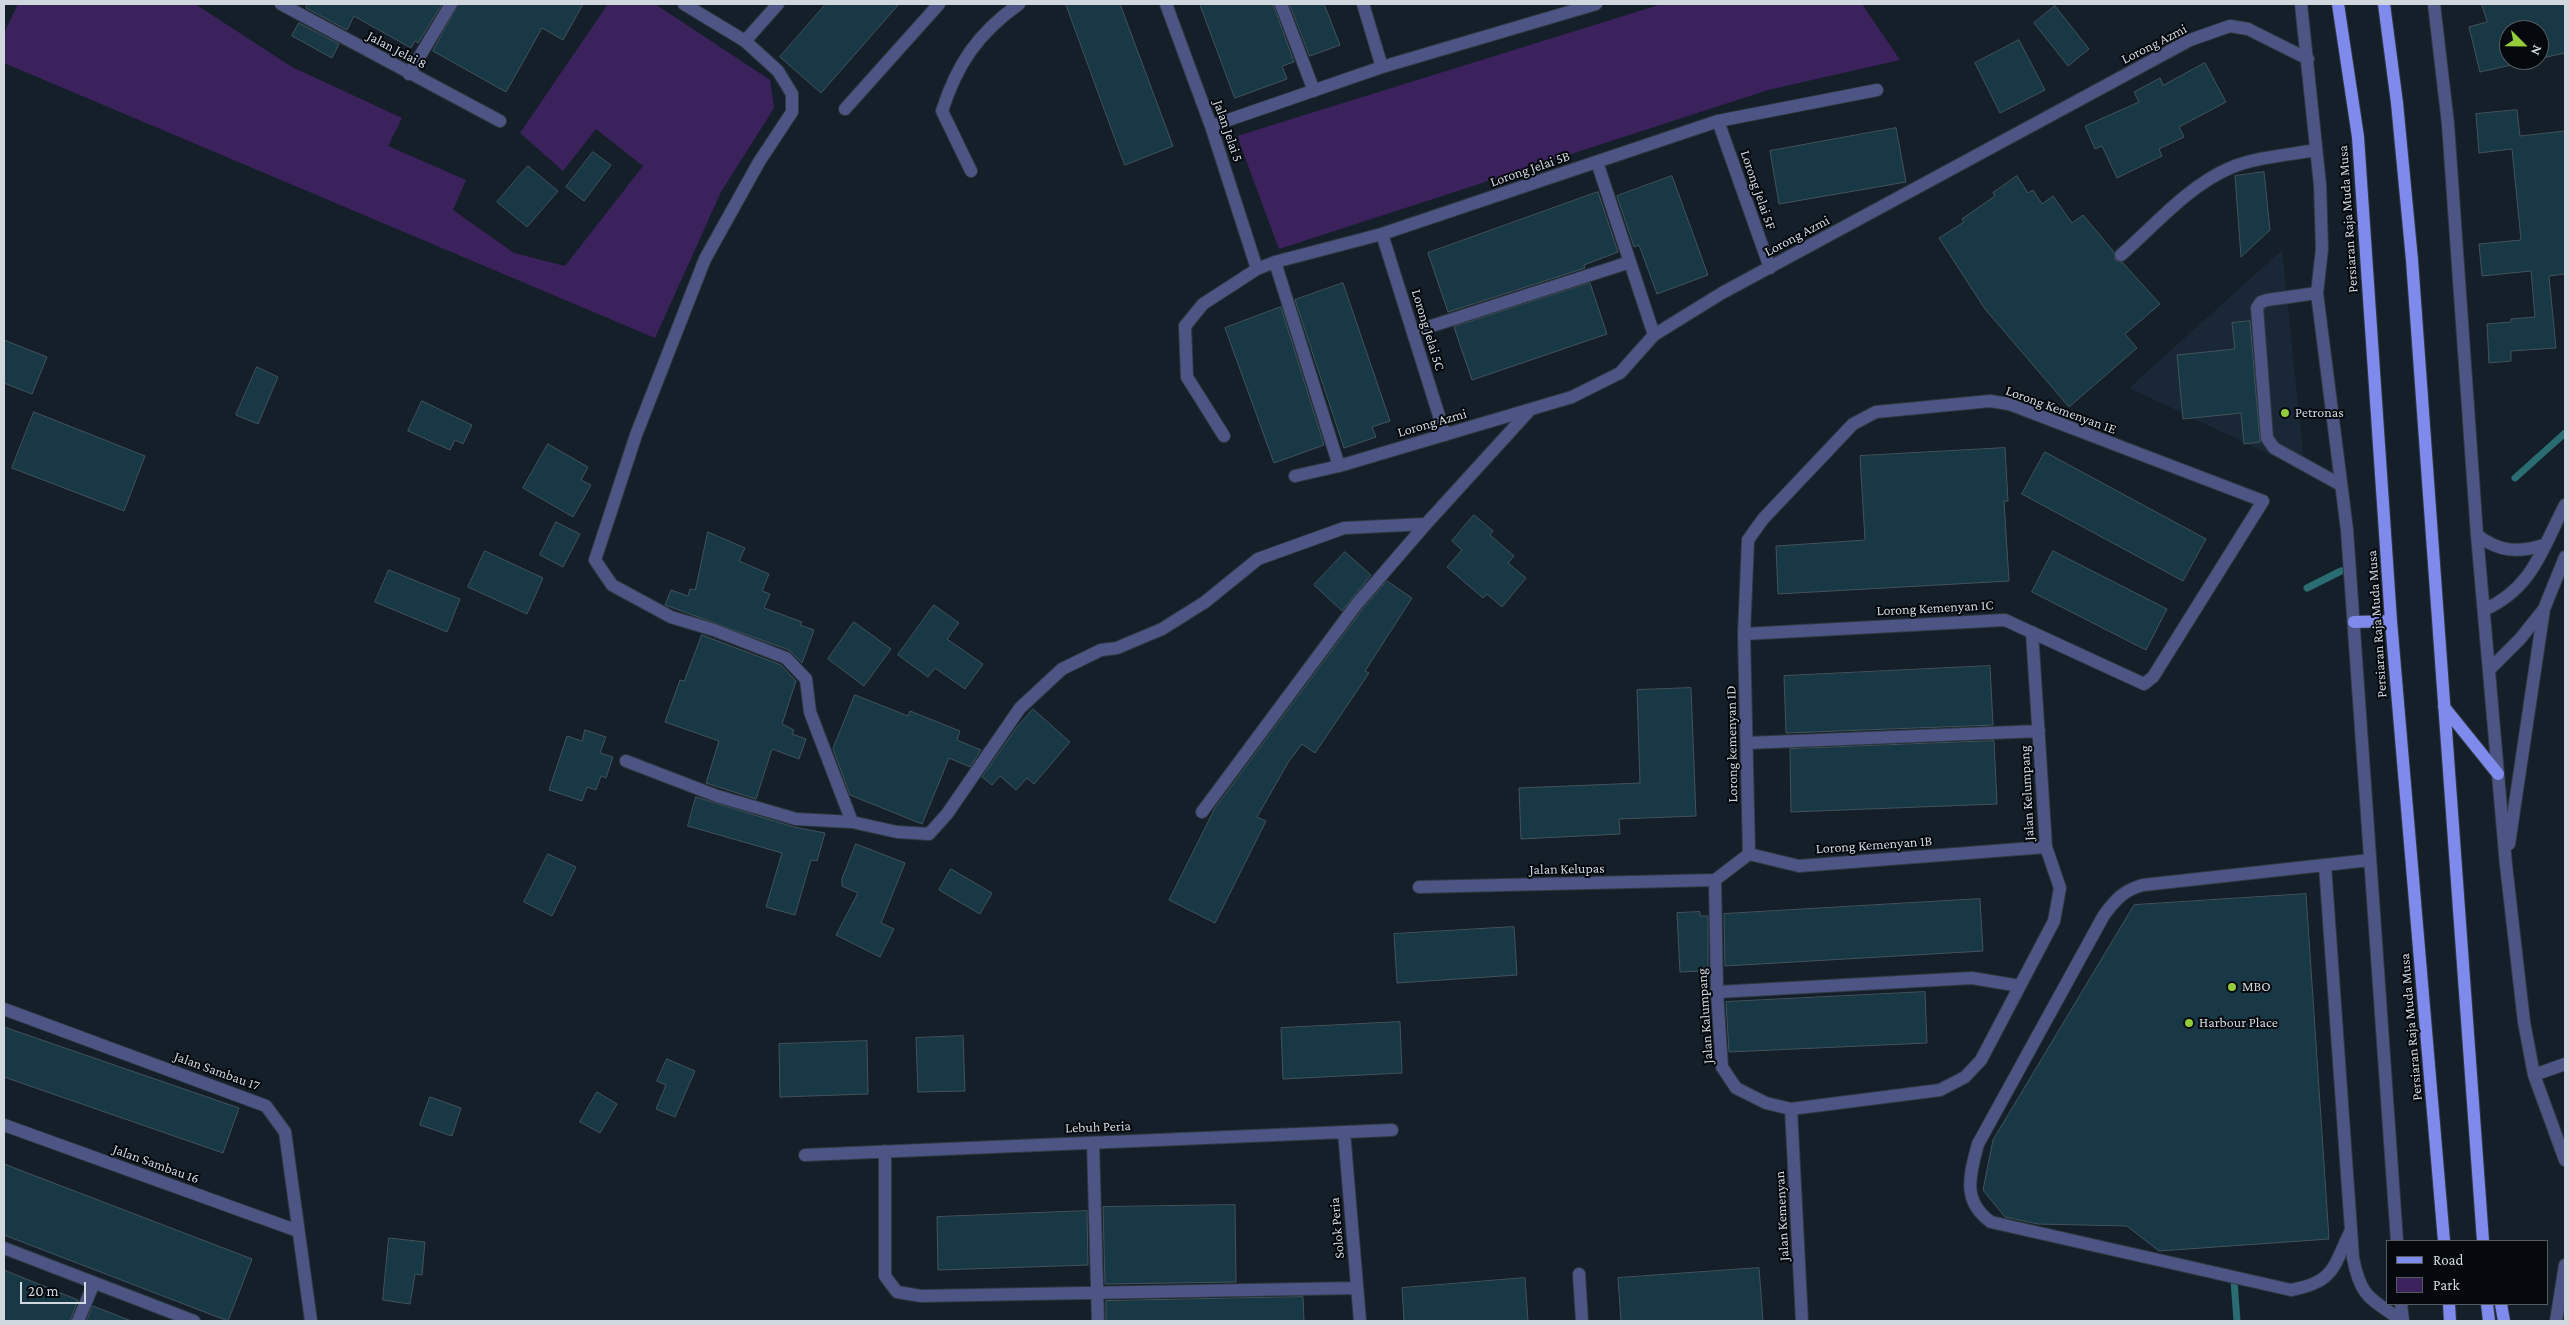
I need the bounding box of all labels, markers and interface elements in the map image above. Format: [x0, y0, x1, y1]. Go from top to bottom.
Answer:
street label: Lorong Azmi [2118, 20, 2190, 68]
north arrow [2499, 20, 2549, 70]
street label: Jalan Jelai 8 [364, 27, 430, 73]
text: N [2528, 43, 2546, 58]
street label: Jalan Jelai 5 [1210, 98, 1246, 164]
street label: Persiaran Raja Muda Musa [2334, 145, 2362, 293]
street label: Lorong Jelai 5B [1488, 147, 1572, 191]
street label: Lorong Jelai 5F [1737, 148, 1779, 232]
street label: Lorong Azmi [1762, 212, 1832, 260]
street label: Lorong Jelai 5C [1408, 287, 1448, 373]
street label: Lorong Kemenyan 1E [2003, 382, 2119, 438]
street label: Lorong Azmi [1395, 405, 1469, 441]
place label: Petronas [2295, 405, 2344, 421]
marker: Petronas [2279, 407, 2291, 419]
street label: Persiaran Raja Muda Musa [2363, 550, 2391, 698]
street label: Lorong Kemenyan 1C [1876, 597, 1994, 619]
street label: Lorong kemenyan 1D [1723, 685, 1741, 803]
street label: Jalan Kelumpang [2016, 745, 2038, 841]
street label: Lorong Kemenyan 1B [1815, 833, 1933, 857]
street label: Jalan Kelupas [1529, 860, 1605, 878]
street label: Persiaran Raja Muda Musa [2396, 953, 2426, 1101]
street label: Jalan Kalumpang [1693, 968, 1717, 1064]
place label: MBO [2242, 979, 2271, 995]
marker: MBO [2226, 981, 2238, 993]
place label: Harbour Place [2199, 1015, 2278, 1031]
marker: Harbour Place [2183, 1017, 2195, 1029]
street label: Jalan Sambau 17 [172, 1048, 262, 1094]
street label: Lebuh Peria [1065, 1117, 1131, 1137]
street label: Jalan Sambau 16 [111, 1141, 201, 1187]
street label: Jalan Kemenyan [1771, 1171, 1793, 1261]
street label: Solok Peria [1326, 1197, 1348, 1259]
legend [2386, 1240, 2549, 1305]
text: Road [2433, 1252, 2463, 1268]
scale bar [22, 1272, 89, 1304]
text: Park [2433, 1277, 2460, 1293]
text: 20 m [28, 1283, 59, 1299]

